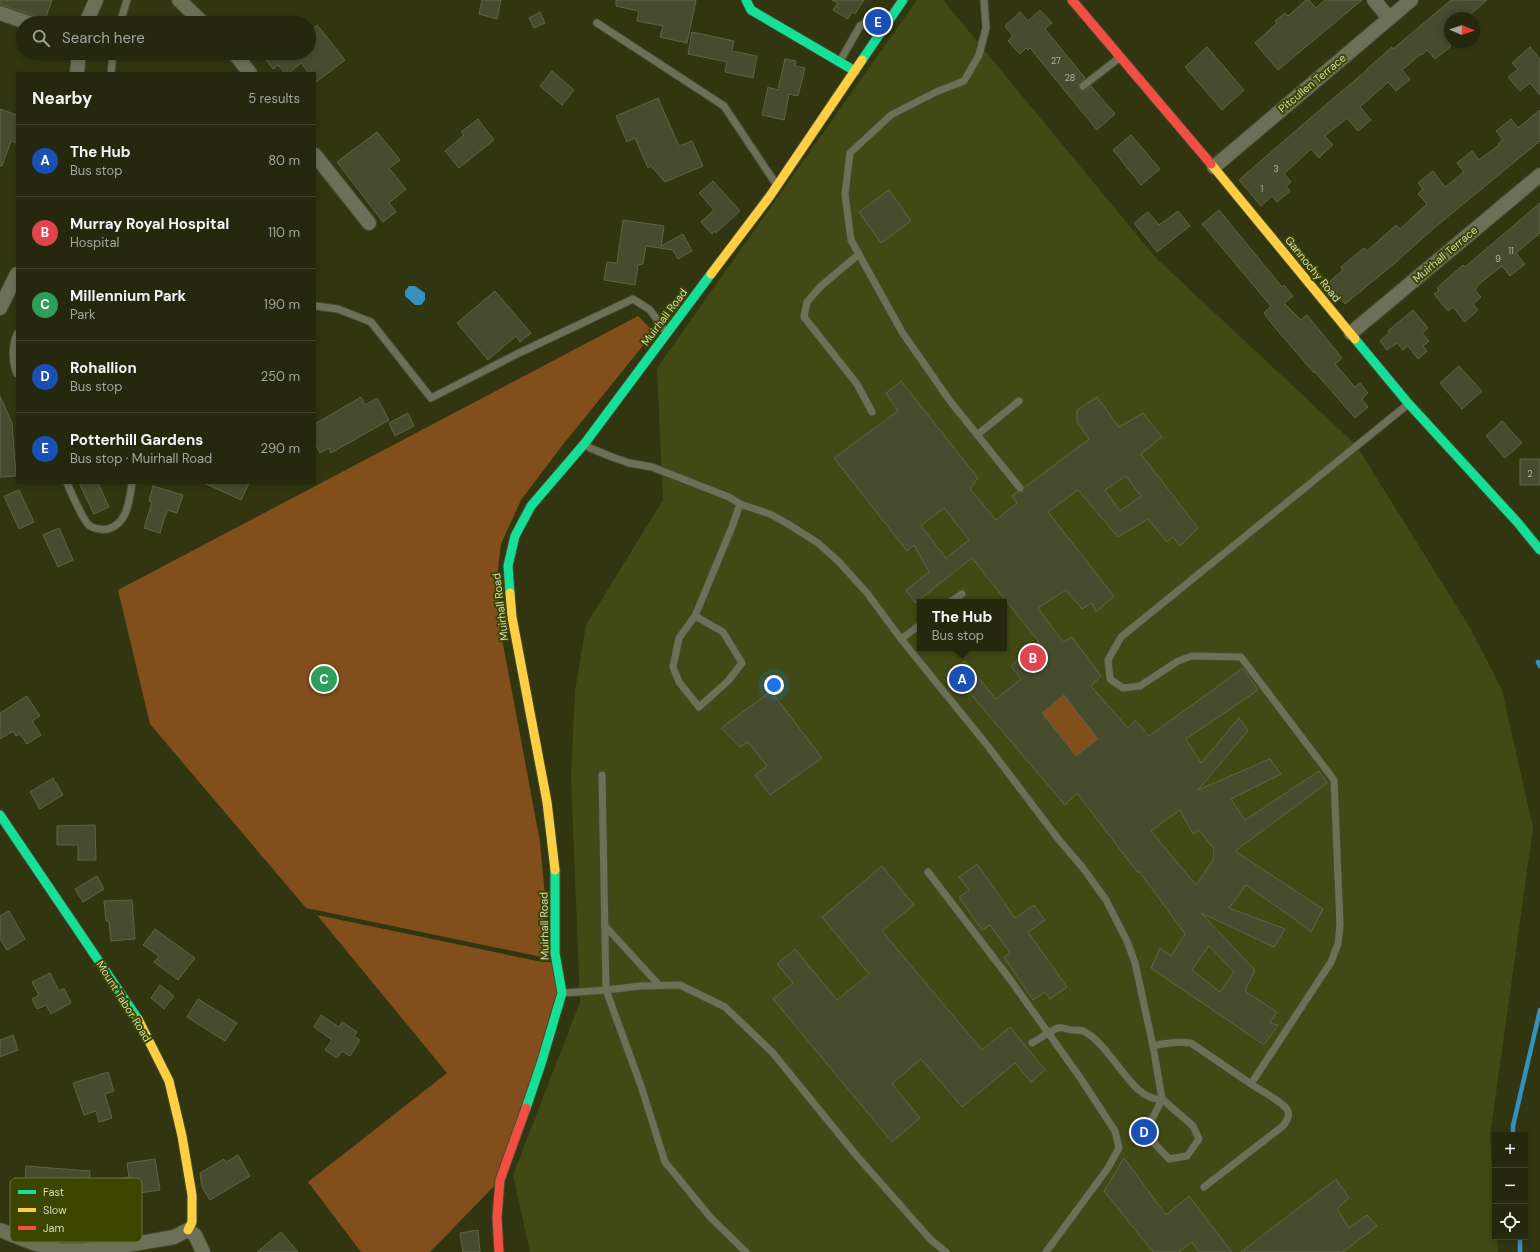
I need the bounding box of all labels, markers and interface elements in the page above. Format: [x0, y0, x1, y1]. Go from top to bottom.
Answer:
pin: E [865, 7, 891, 37]
north arrow [1444, 12, 1480, 48]
search box [16, 16, 316, 60]
icon: search [30, 27, 52, 49]
text: Search here [62, 28, 145, 48]
street label: Pitcullen Terrace [1275, 51, 1349, 115]
house number: 27 [1051, 55, 1061, 67]
house number: 28 [1065, 72, 1075, 84]
text: Nearby [32, 87, 92, 109]
text: 5 results [248, 90, 300, 107]
text: The Hub [70, 142, 131, 162]
text: A [40, 152, 50, 169]
text: 80 m [268, 152, 300, 169]
text: Bus stop [70, 162, 122, 179]
house number: 3 [1273, 163, 1279, 175]
house number: 1 [1261, 183, 1264, 195]
text: Murray Royal Hospital [70, 214, 229, 234]
street label: Muirhall Terrace [1410, 223, 1480, 285]
text: B [41, 224, 49, 241]
text: 110 m [268, 224, 300, 241]
street label: Gannochy Road [1282, 233, 1344, 305]
text: Hospital [70, 234, 119, 251]
house number: 11 [1508, 245, 1514, 257]
house number: 9 [1495, 253, 1501, 265]
text: Millennium Park [70, 286, 186, 306]
street label: Muirhall Road [638, 286, 690, 348]
text: C [40, 296, 50, 313]
text: 190 m [264, 296, 300, 313]
text: Park [70, 306, 96, 323]
text: Rohallion [70, 358, 137, 378]
text: D [40, 368, 50, 385]
text: 250 m [261, 368, 300, 385]
text: Bus stop [70, 378, 122, 395]
text: Potterhill Gardens [70, 430, 203, 450]
text: E [41, 440, 49, 457]
text: 290 m [261, 440, 300, 457]
text: Bus stop · Muirhall Road [70, 450, 212, 467]
house number: 2 [1527, 468, 1533, 480]
street label: Muirhall Road [489, 572, 511, 642]
popup [917, 599, 1007, 651]
text: The Hub [932, 607, 992, 627]
text: Bus stop [932, 627, 984, 644]
pin: B [1020, 643, 1046, 673]
pin: C [311, 664, 337, 694]
pin: A [949, 664, 975, 694]
your location [764, 675, 784, 695]
street label: Muirhall Road [536, 892, 552, 960]
street label: Mount Tabor Road [93, 958, 155, 1044]
pin: D [1131, 1117, 1157, 1147]
map controls [1492, 1132, 1528, 1240]
button: + [1492, 1132, 1528, 1168]
button: − [1492, 1168, 1528, 1204]
legend [10, 1178, 142, 1242]
text: Fast [43, 1185, 64, 1199]
text: Slow [43, 1203, 67, 1217]
button: locate [1492, 1204, 1528, 1240]
text: Jam [43, 1221, 64, 1235]

